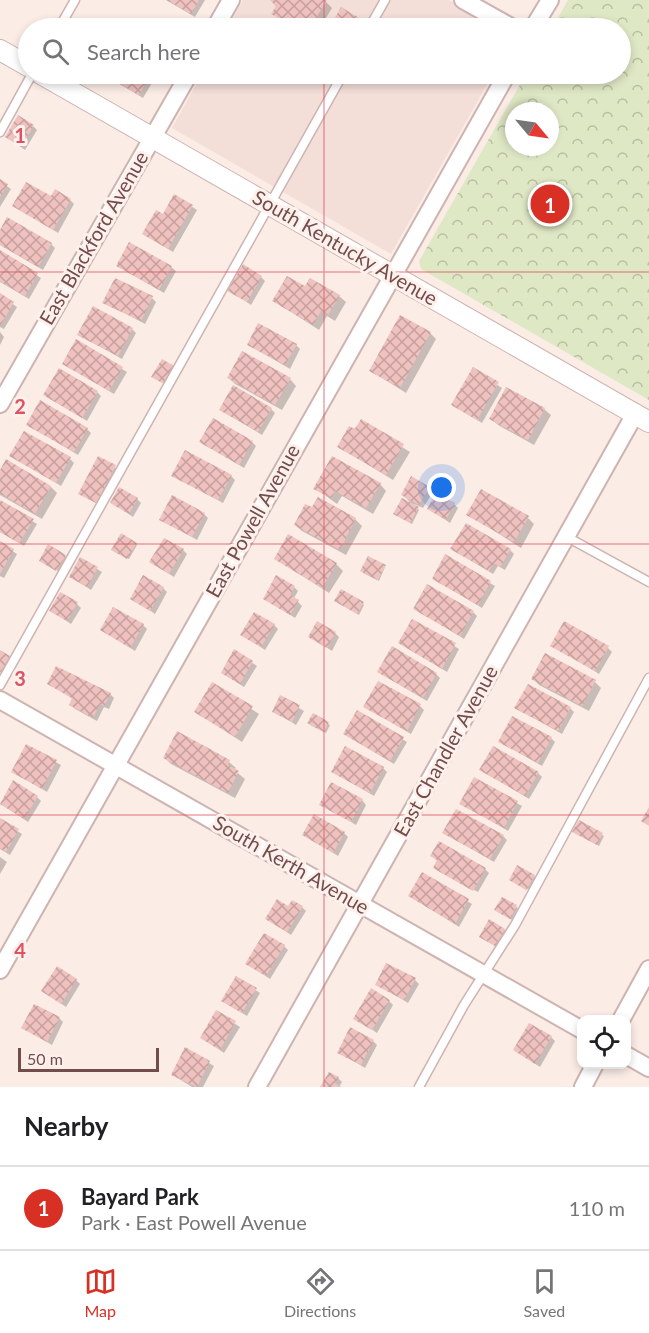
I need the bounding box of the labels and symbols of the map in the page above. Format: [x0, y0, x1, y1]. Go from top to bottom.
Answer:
north arrow [505, 102, 559, 156]
text: 1 [14, 123, 26, 147]
street label: East Blackford Avenue [34, 147, 153, 328]
pin: 1 [530, 182, 570, 226]
street label: South Kentucky Avenue [249, 184, 442, 310]
text: 2 [14, 394, 26, 418]
street label: East Powell Avenue [200, 440, 304, 601]
your location [427, 473, 456, 502]
street label: East Chandler Avenue [388, 661, 502, 840]
text: 3 [14, 666, 26, 690]
street label: South Kerth Avenue [209, 810, 374, 919]
text: 4 [14, 938, 26, 962]
scale bar [18, 1045, 159, 1072]

